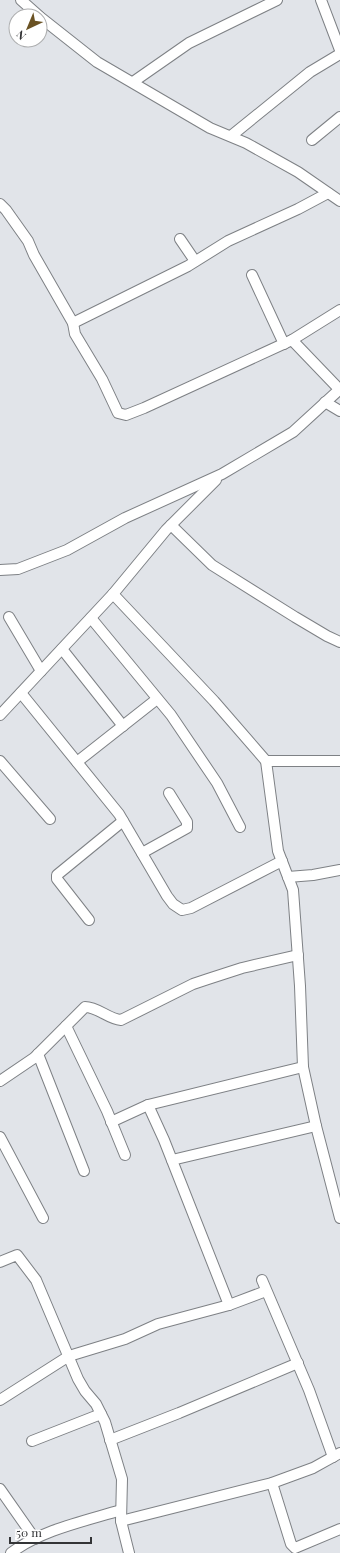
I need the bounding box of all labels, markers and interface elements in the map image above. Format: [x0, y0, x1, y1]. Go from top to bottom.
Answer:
north arrow [8, 8, 48, 48]
text: N [13, 27, 29, 44]
scale bar [10, 1519, 91, 1545]
text: 50 m [16, 1524, 42, 1540]

